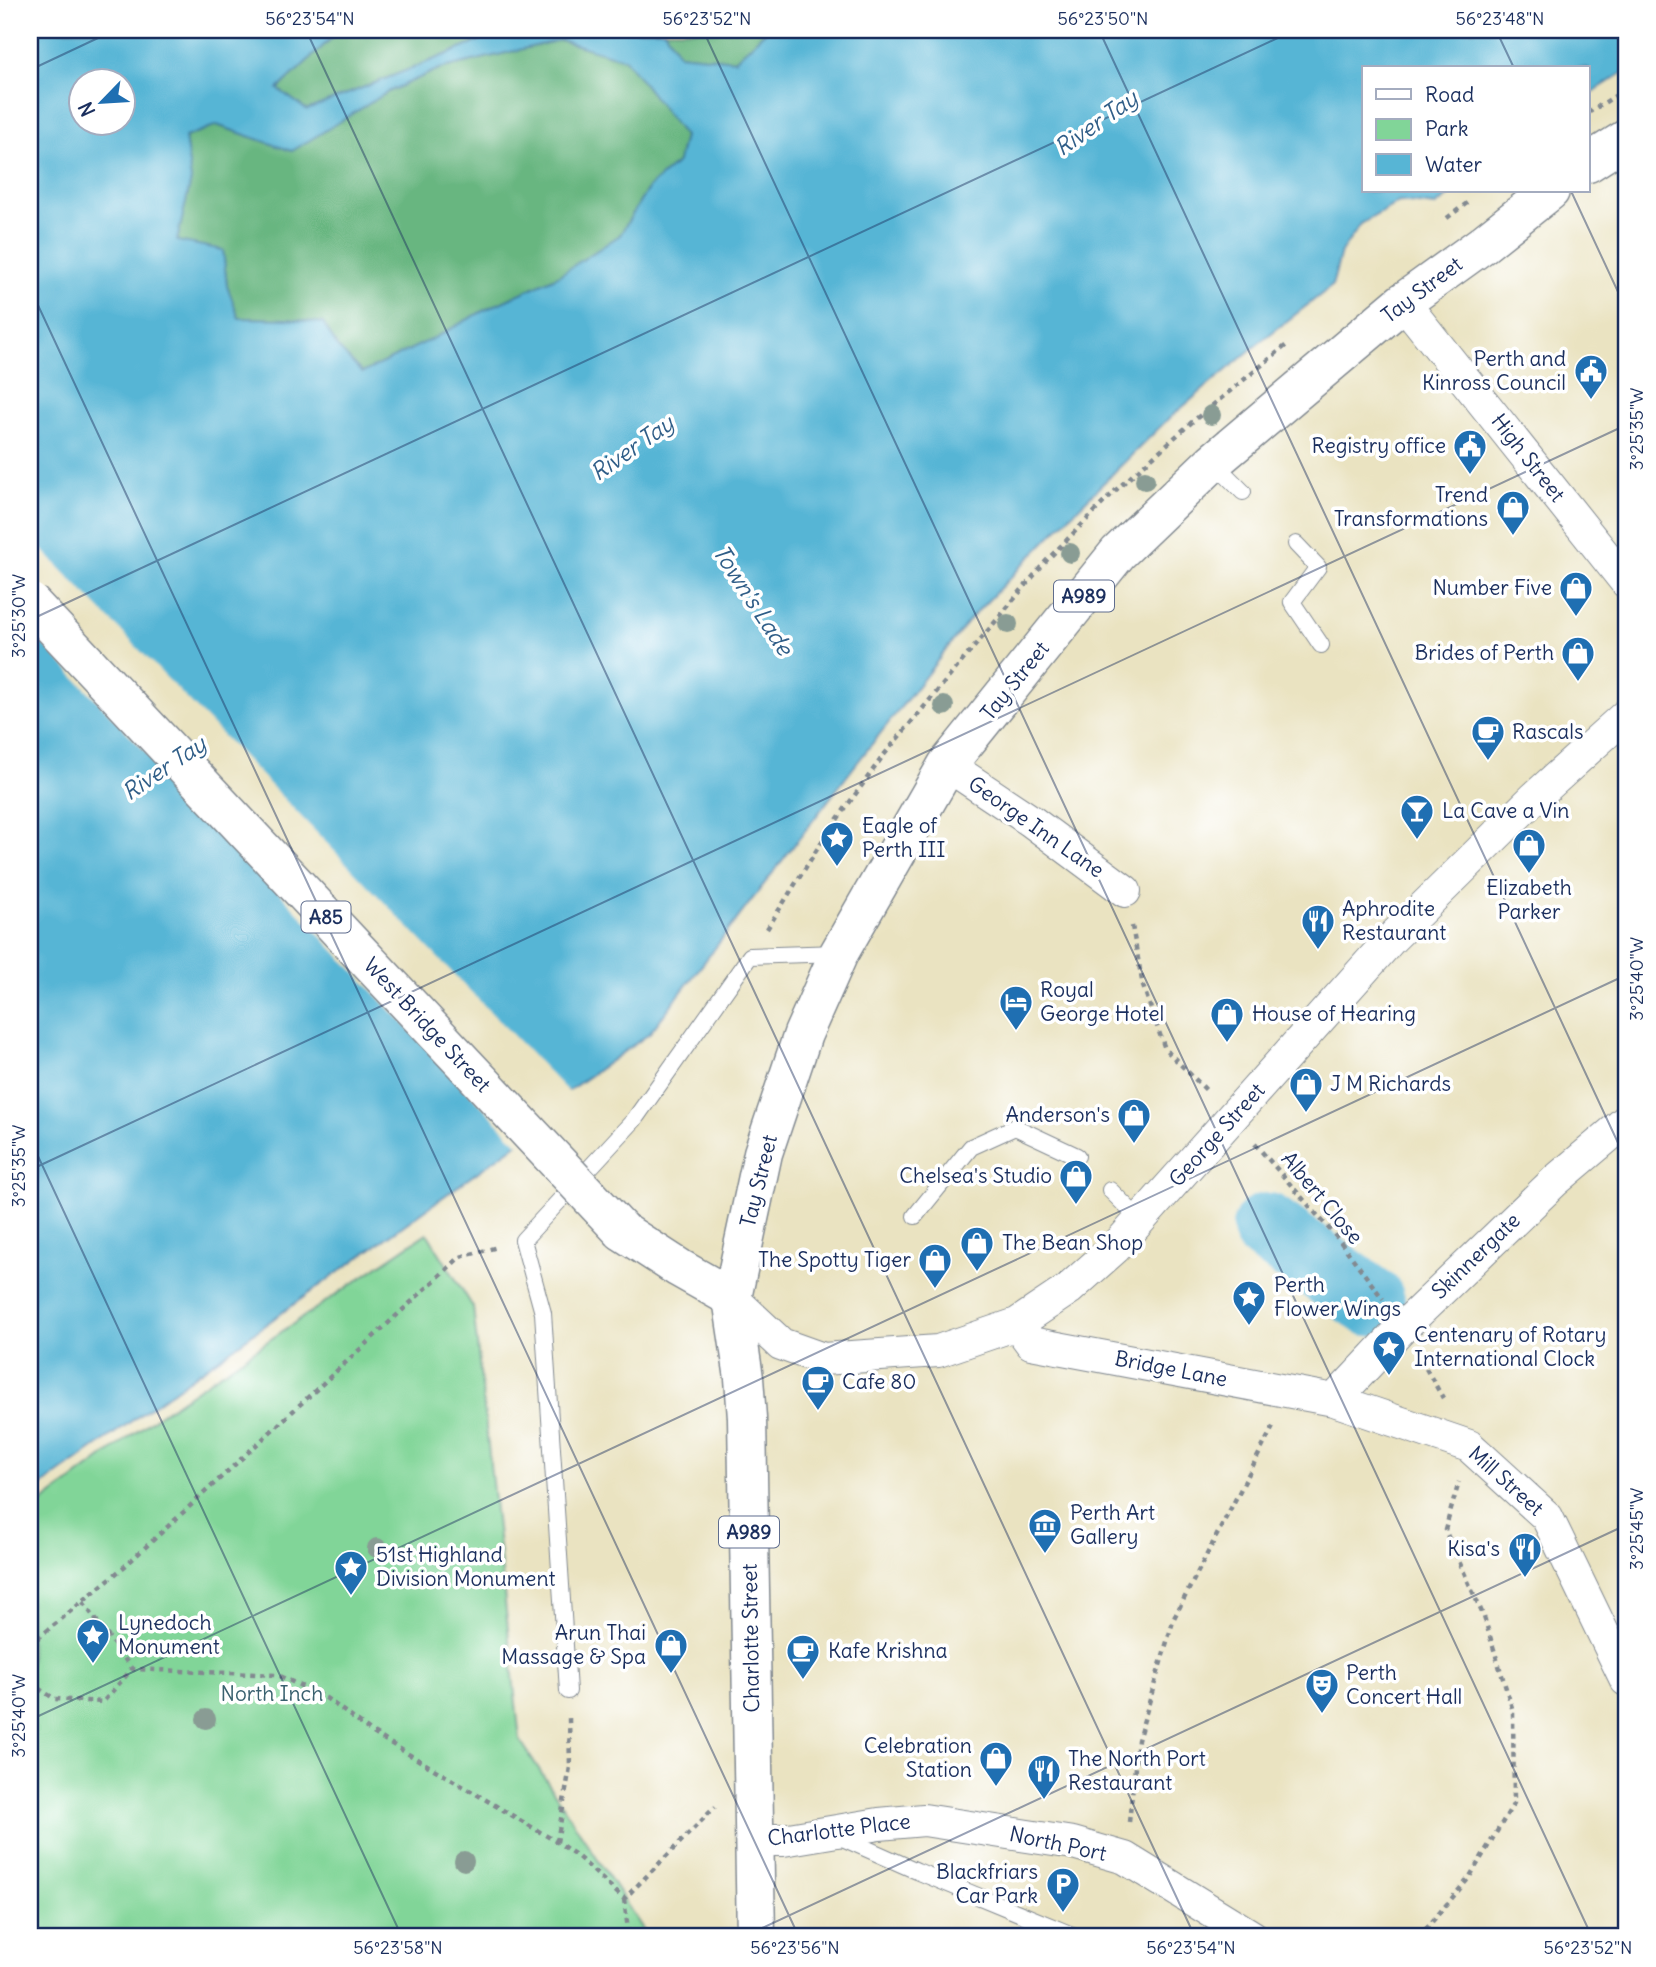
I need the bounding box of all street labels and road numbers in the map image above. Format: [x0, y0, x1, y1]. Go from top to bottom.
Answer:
street label: Tay Street [1376, 250, 1468, 329]
street label: High Street [1486, 408, 1571, 507]
road number: A989 [1054, 580, 1114, 611]
street label: Tay Street [974, 635, 1055, 726]
street label: George Inn Lane [963, 770, 1109, 883]
road number: A85 [302, 902, 350, 932]
street label: West Bridge Street [358, 952, 497, 1098]
street label: George Street [1163, 1077, 1270, 1192]
street label: Tay Street [734, 1132, 783, 1230]
street label: Albert Close [1276, 1146, 1369, 1250]
street label: Skinnergate [1426, 1207, 1526, 1305]
street label: Bridge Lane [1112, 1344, 1230, 1393]
street label: Mill Street [1463, 1440, 1550, 1521]
road number: A989 [719, 1516, 779, 1548]
street label: Charlotte Street [736, 1563, 765, 1713]
street label: Charlotte Place [766, 1807, 912, 1852]
street label: North Port [1007, 1820, 1109, 1867]

